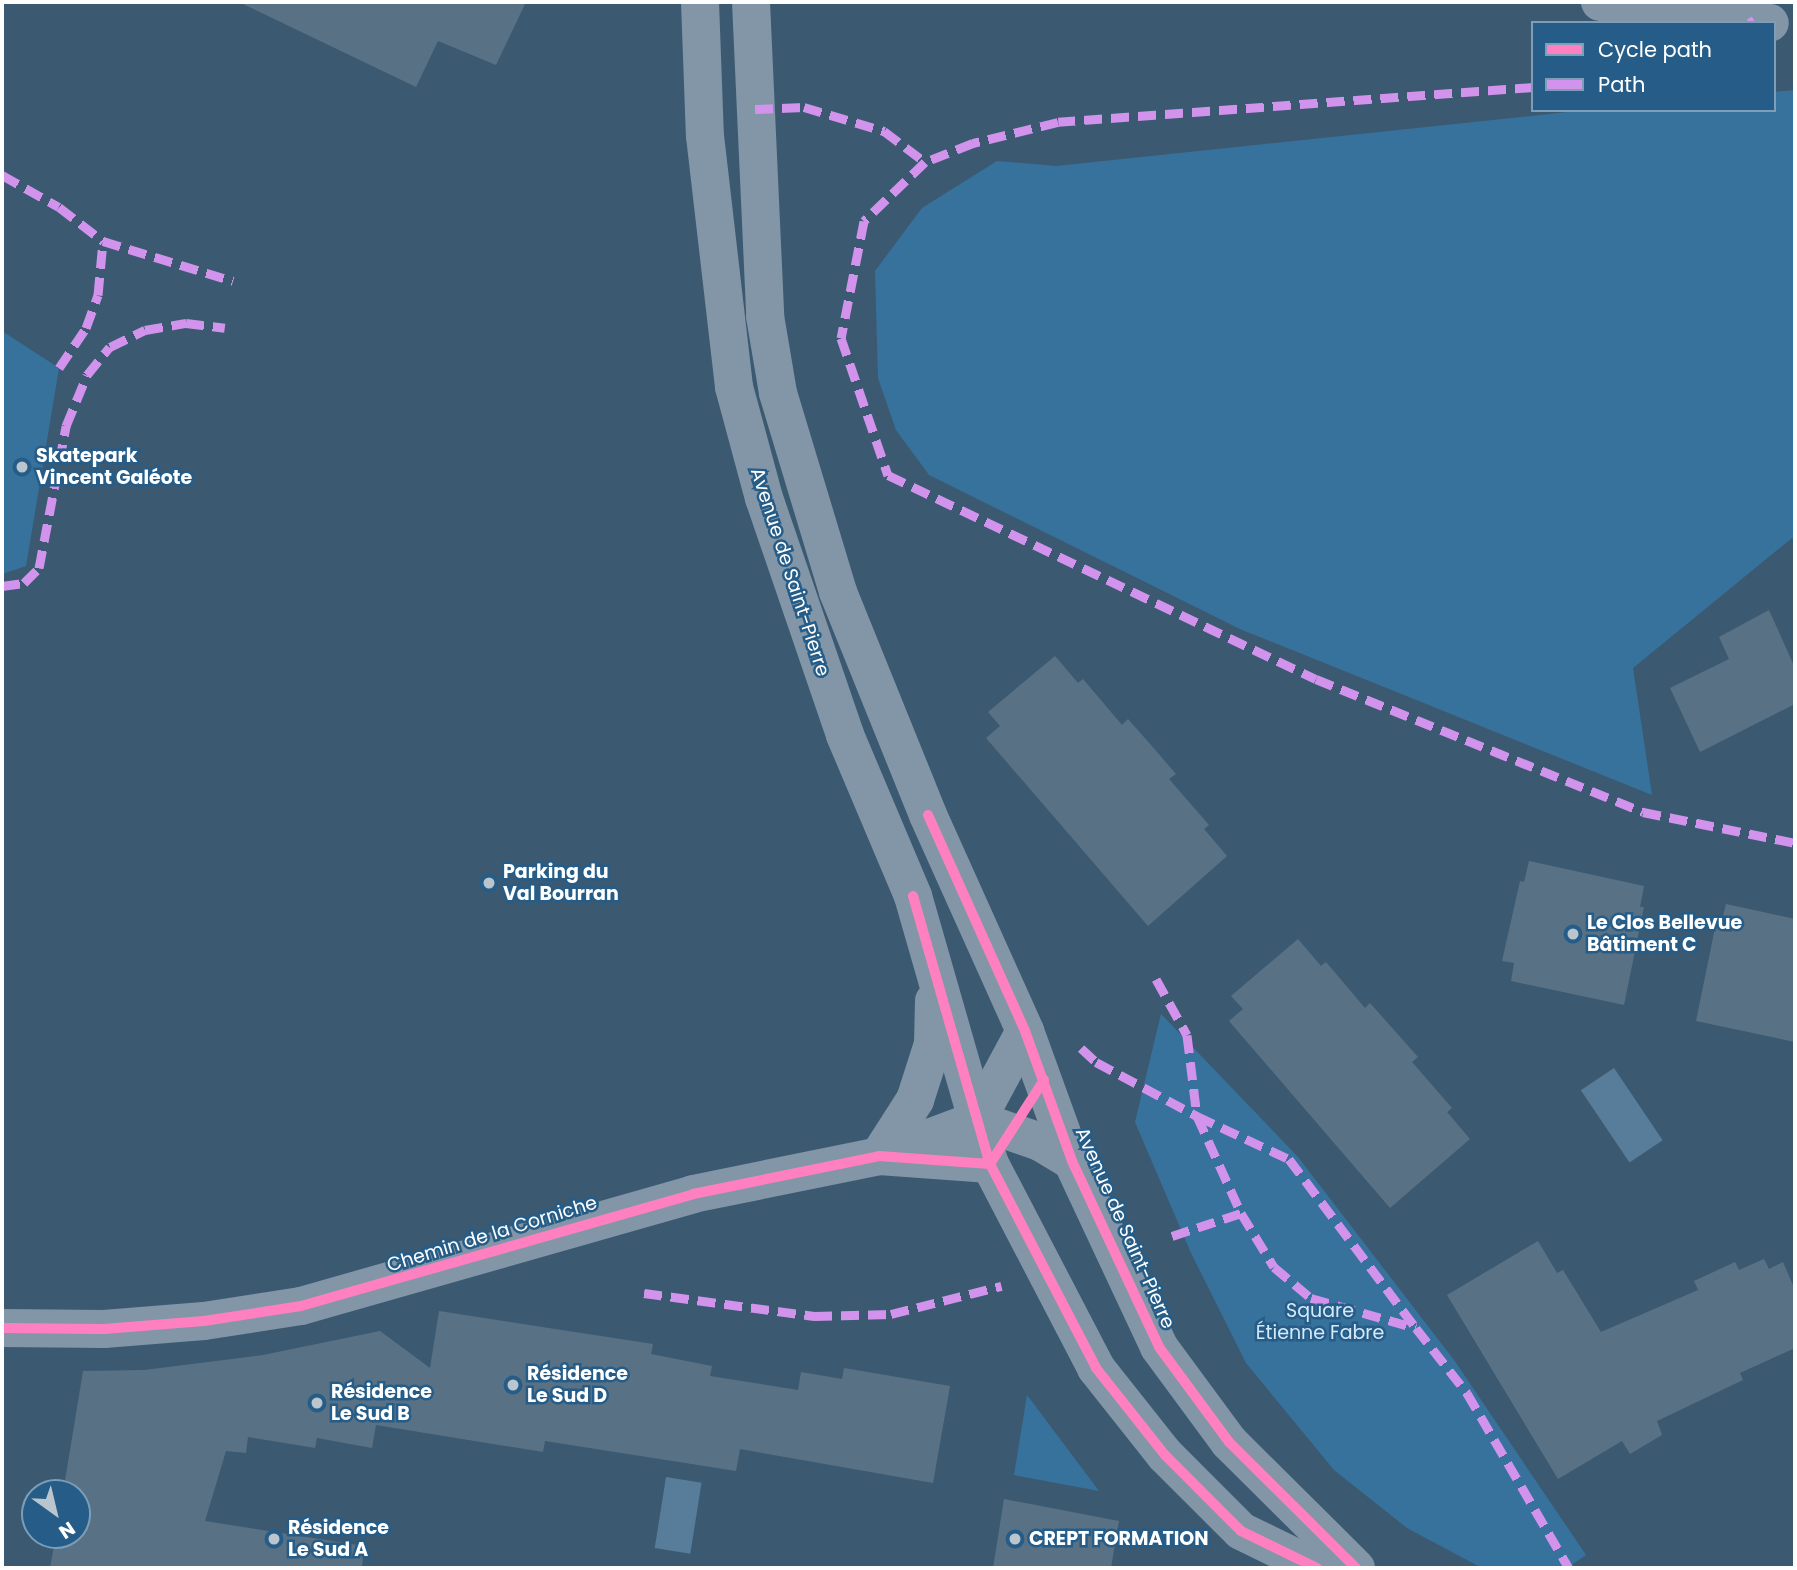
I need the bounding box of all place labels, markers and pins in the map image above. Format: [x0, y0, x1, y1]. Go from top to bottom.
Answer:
place label: Skatepark Vincent Galéote [36, 445, 192, 489]
marker: Skatepark Vincent Galéote [14, 459, 30, 475]
place label: Parking du Val Bourran [503, 861, 619, 905]
marker: Parking du Val Bourran [481, 875, 497, 891]
place label: Le Clos Bellevue Bâtiment C [1587, 912, 1742, 956]
marker: Le Clos Bellevue Bâtiment C [1565, 926, 1581, 942]
place label: Résidence Le Sud D [527, 1363, 628, 1407]
marker: Résidence Le Sud D [505, 1377, 521, 1393]
place label: Résidence Le Sud B [331, 1381, 432, 1425]
marker: Résidence Le Sud B [309, 1395, 325, 1411]
place label: Résidence Le Sud A [288, 1517, 389, 1561]
place label: CREPT FORMATION [1029, 1528, 1208, 1550]
marker: Résidence Le Sud A [266, 1531, 282, 1547]
marker: CREPT FORMATION [1007, 1531, 1023, 1547]

